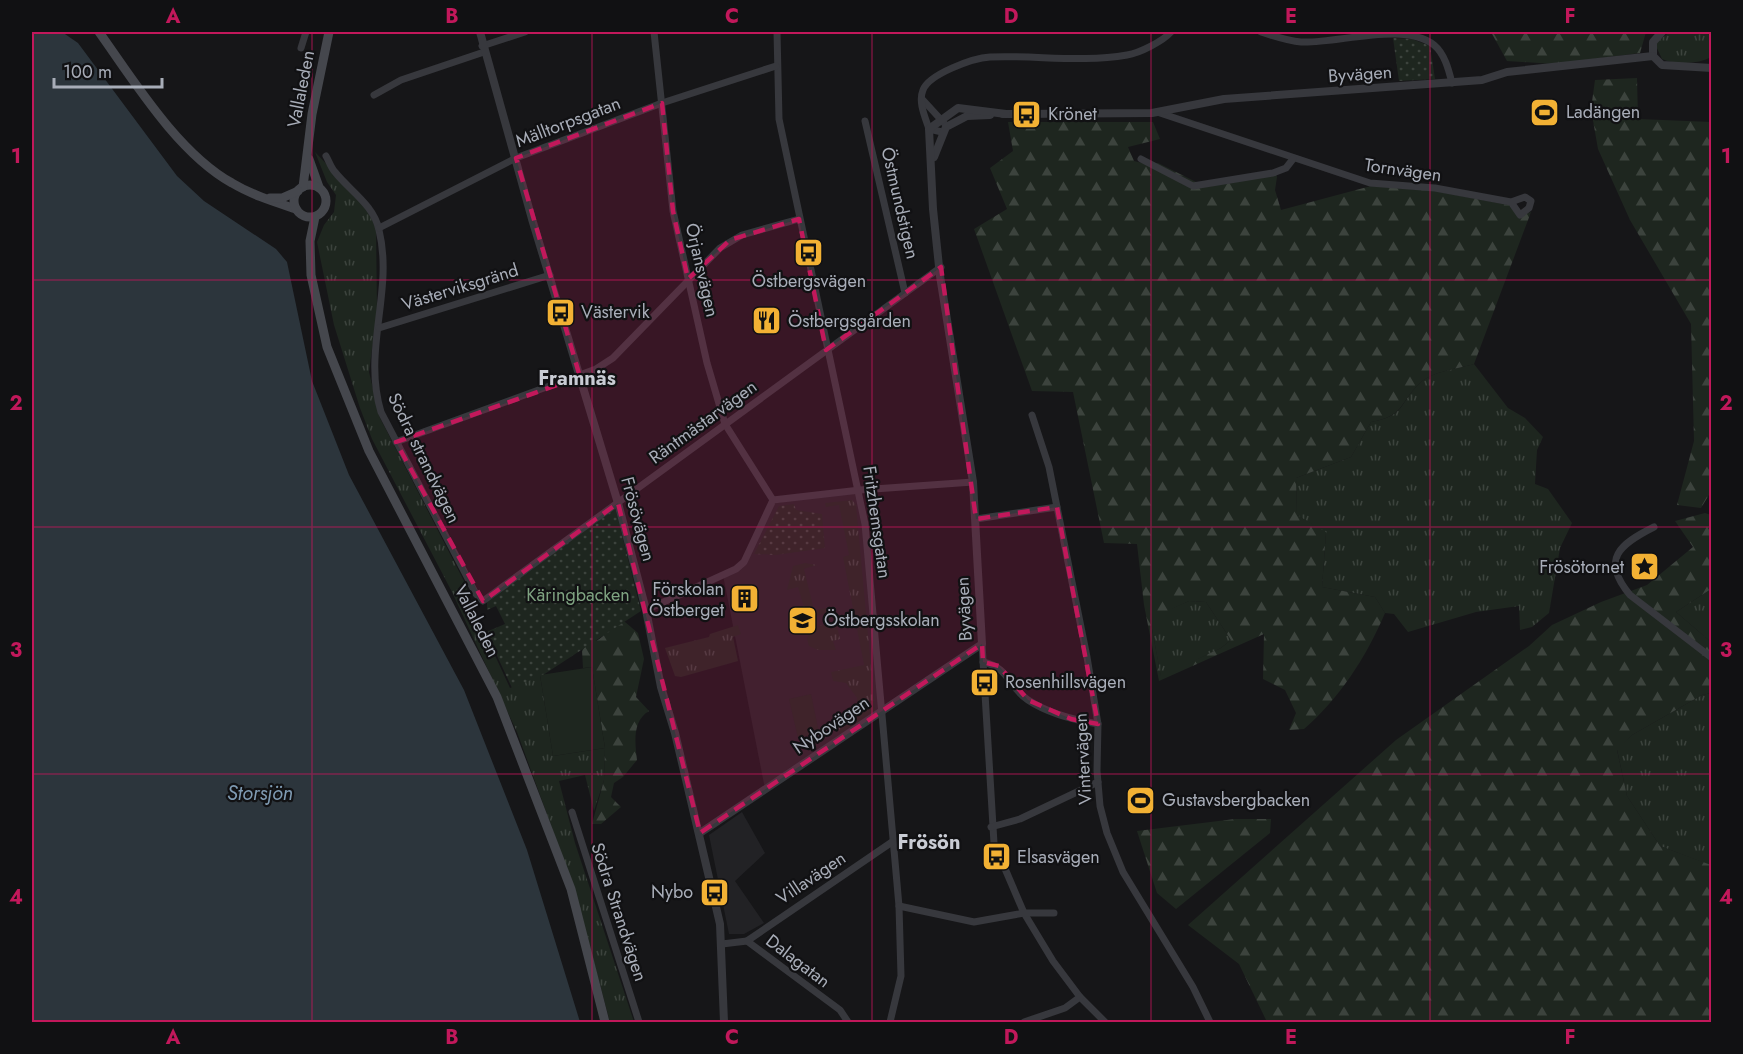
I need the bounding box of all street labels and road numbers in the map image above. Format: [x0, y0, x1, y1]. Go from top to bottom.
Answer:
street label: Vallaleden [281, 48, 321, 130]
street label: Byvägen [1327, 59, 1393, 89]
street label: Mälltorpsgatan [512, 90, 624, 154]
street label: Östmundstigen [874, 144, 926, 262]
street label: Tornvägen [1363, 152, 1443, 188]
street label: Örjansvägen [679, 220, 725, 320]
street label: Västerviksgränd [398, 257, 522, 317]
street label: Räntmästarvägen [644, 374, 762, 470]
street label: Södra strandvägen [381, 389, 467, 527]
street label: Fritzhemsgatan [856, 464, 898, 580]
street label: Frösövägen [614, 474, 662, 564]
street label: Byvägen [949, 576, 979, 642]
street label: Vallaleden [448, 580, 506, 662]
street label: Nybovägen [788, 690, 874, 760]
street label: Vintervägen [1068, 712, 1098, 806]
street label: Södra Strandvägen [584, 839, 654, 985]
street label: Villavägen [771, 845, 851, 911]
street label: Dalagatan [760, 928, 836, 994]

